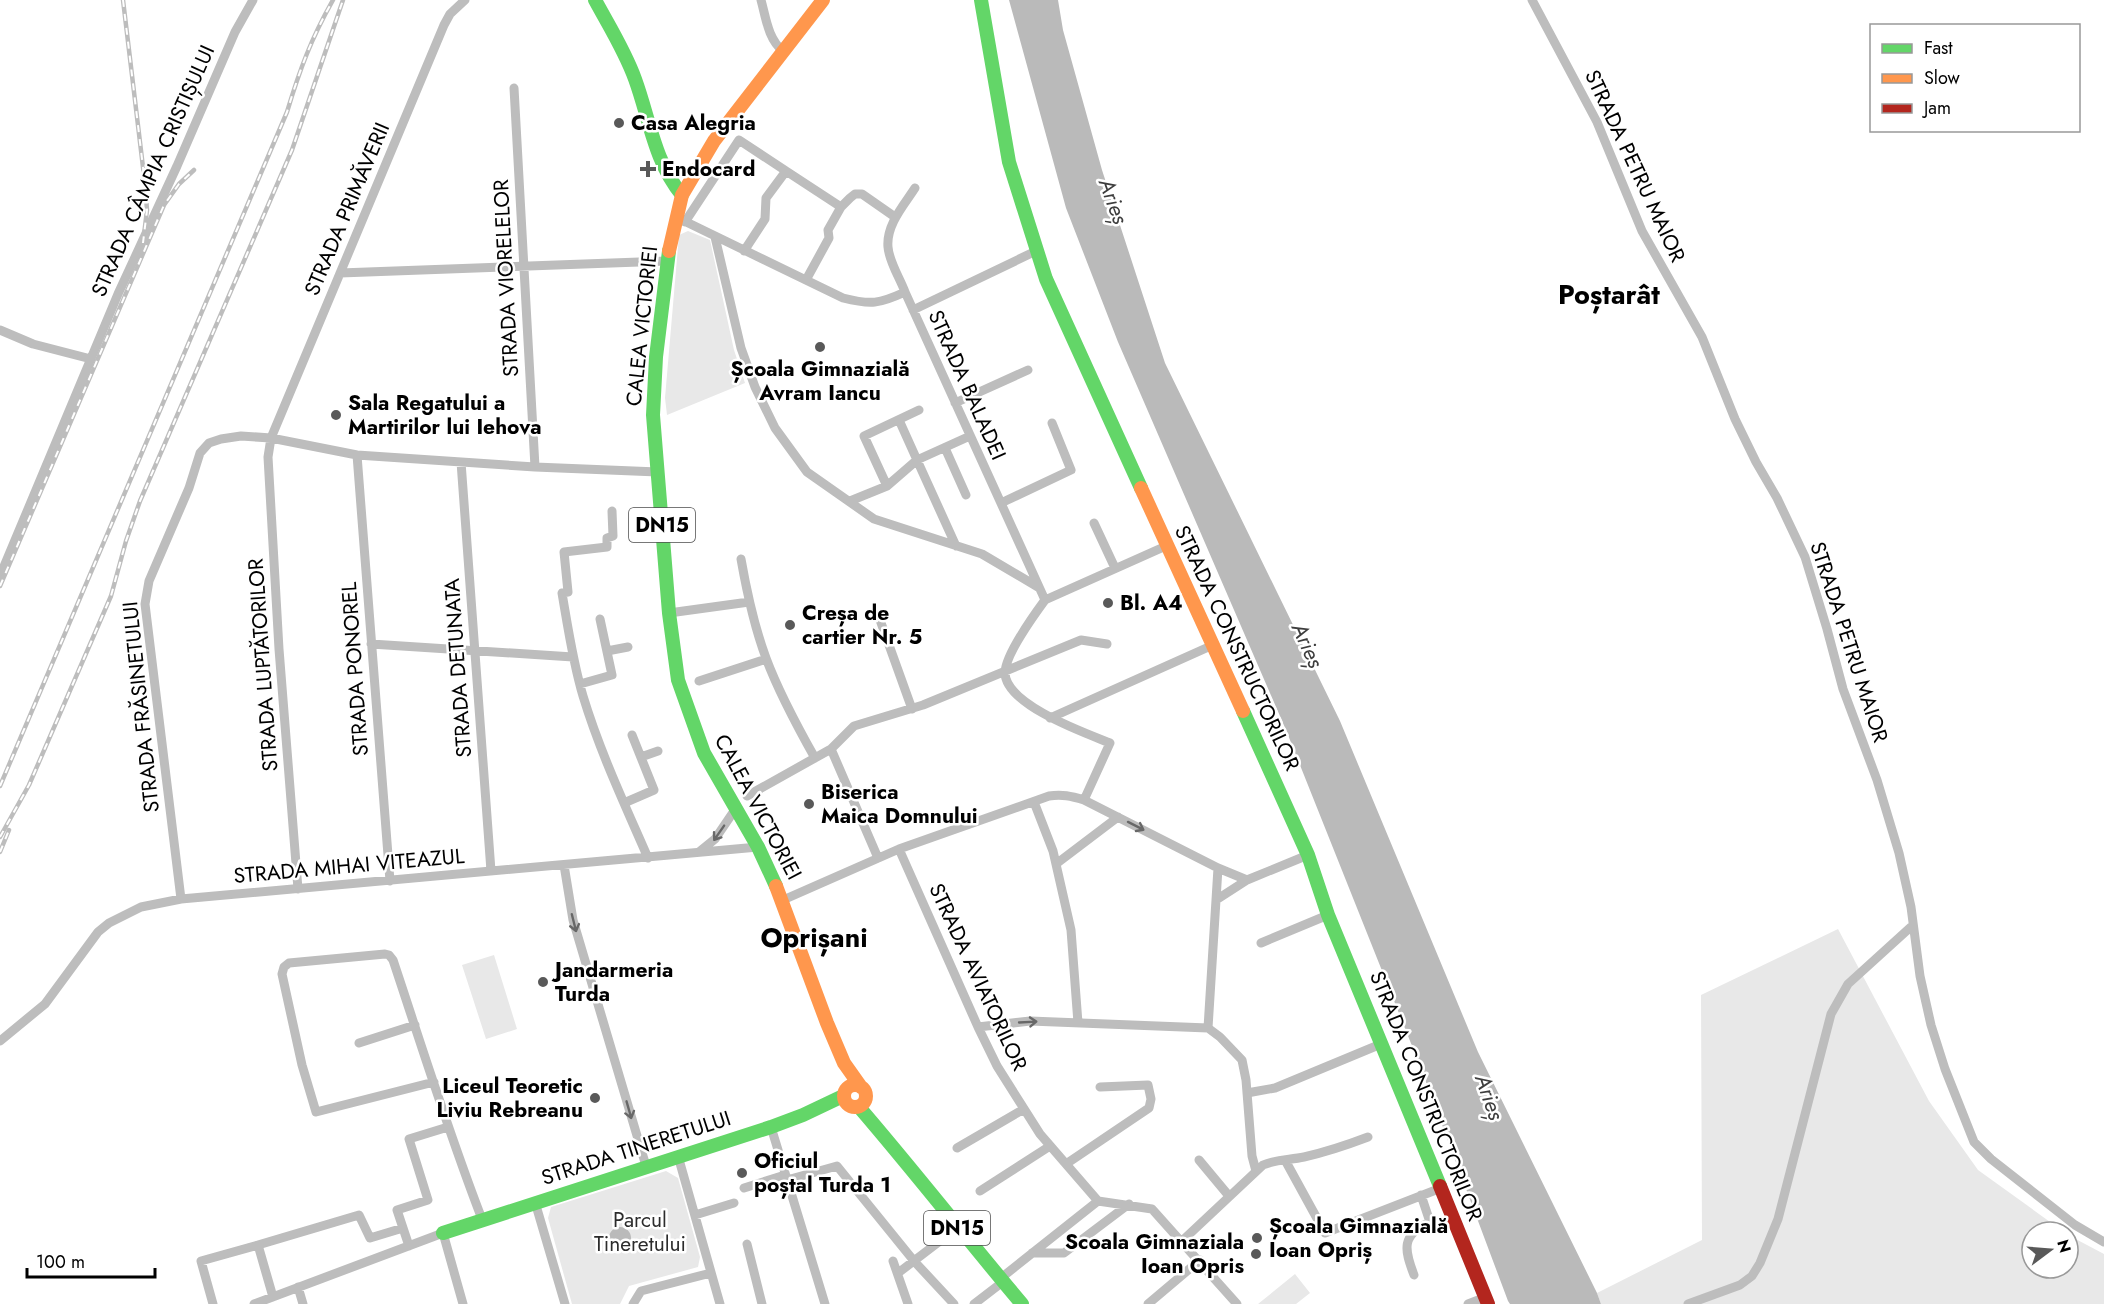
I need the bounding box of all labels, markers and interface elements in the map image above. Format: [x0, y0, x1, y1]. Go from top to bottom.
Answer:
legend [1870, 24, 2080, 132]
text: Fast [1924, 35, 1953, 61]
street label: STRADA CÂMPIA CRISTIȘULUI [84, 40, 222, 302]
street label: STRADA PETRU MAIOR [1577, 65, 1693, 267]
text: Slow [1924, 65, 1961, 91]
text: Jam [1922, 95, 1951, 121]
place label: Casa Alegria [631, 108, 756, 138]
marker: Casa Alegria [612, 116, 626, 130]
street label: STRADA PRIMĂVERII [297, 118, 397, 300]
place label: Endocard [662, 154, 755, 184]
marker: Endocard [639, 160, 657, 178]
water label: Arieș [1091, 173, 1137, 229]
street label: STRADA VIORELELOR [486, 178, 526, 378]
street label: CALEA VICTORIEI [619, 244, 665, 408]
district label: Poștarât [1558, 275, 1660, 314]
street label: STRADA BALADEI [921, 305, 1013, 465]
marker: Școala Gimnazială Avram Iancu [813, 340, 827, 354]
place label: Școala Gimnazială Avram Iancu [730, 354, 910, 408]
place label: Sala Regatului a Martirilor lui Iehova [348, 388, 542, 442]
marker: Sala Regatului a Martirilor lui Iehova [329, 408, 343, 422]
road number: DN15 [629, 508, 695, 542]
street label: STRADA CONSTRUCTORILOR [1167, 521, 1307, 776]
street label: STRADA PETRU MAIOR [1802, 538, 1896, 746]
street label: STRADA LUPTĂTORILOR [241, 557, 285, 773]
street label: STRADA DETUNATA [437, 577, 479, 759]
street label: STRADA PONOREL [334, 580, 376, 757]
place label: Bl. A4 [1120, 588, 1183, 618]
marker: Bl. A4 [1101, 596, 1115, 610]
place label: Creșa de cartier Nr. 5 [802, 598, 922, 652]
street label: STRADA FRĂSINETULUI [115, 600, 167, 814]
water label: Arieș [1284, 616, 1332, 673]
marker: Creșa de cartier Nr. 5 [783, 618, 797, 632]
street label: CALEA VICTORIEI [707, 729, 809, 885]
place label: Biserica Maica Domnului [821, 777, 978, 831]
marker: Biserica Maica Domnului [802, 797, 816, 811]
one-way arrow [1127, 821, 1145, 833]
one-way arrow [713, 824, 725, 840]
street label: STRADA MIHAI VITEAZUL [232, 841, 466, 891]
street label: STRADA AVIATORILOR [921, 879, 1035, 1076]
one-way arrow [569, 913, 581, 932]
district label: Oprișani [760, 918, 868, 957]
place label: Jandarmeria Turda [551, 955, 673, 1009]
street label: STRADA CONSTRUCTORILOR [1362, 966, 1490, 1226]
marker: Jandarmeria Turda [536, 975, 550, 989]
one-way arrow [1017, 1016, 1037, 1027]
water label: Arieș [1467, 1069, 1513, 1125]
place label: Liceul Teoretic Liviu Rebreanu [436, 1071, 583, 1125]
marker: Liceul Teoretic Liviu Rebreanu [588, 1091, 602, 1105]
one-way arrow [624, 1100, 635, 1119]
street label: STRADA TINERETULUI [537, 1103, 735, 1193]
place label: Oficiul poștal Turda 1 [754, 1146, 891, 1200]
marker: Oficiul poștal Turda 1 [735, 1166, 749, 1180]
park label: Parcul Tineretului [594, 1205, 686, 1259]
road number: DN15 [924, 1211, 990, 1245]
place label: Școala Gimnazială Ioan Opriș [1269, 1211, 1448, 1265]
north arrow [2020, 1220, 2080, 1280]
place label: Scoala Gimnaziala Ioan Opris [1065, 1227, 1244, 1281]
marker: Școala Gimnazială Ioan Opriș [1250, 1231, 1264, 1245]
text: N [2051, 1237, 2077, 1255]
scale bar [27, 1241, 154, 1279]
marker: Scoala Gimnaziala Ioan Opris [1249, 1247, 1263, 1261]
text: 100 m [36, 1249, 85, 1275]

